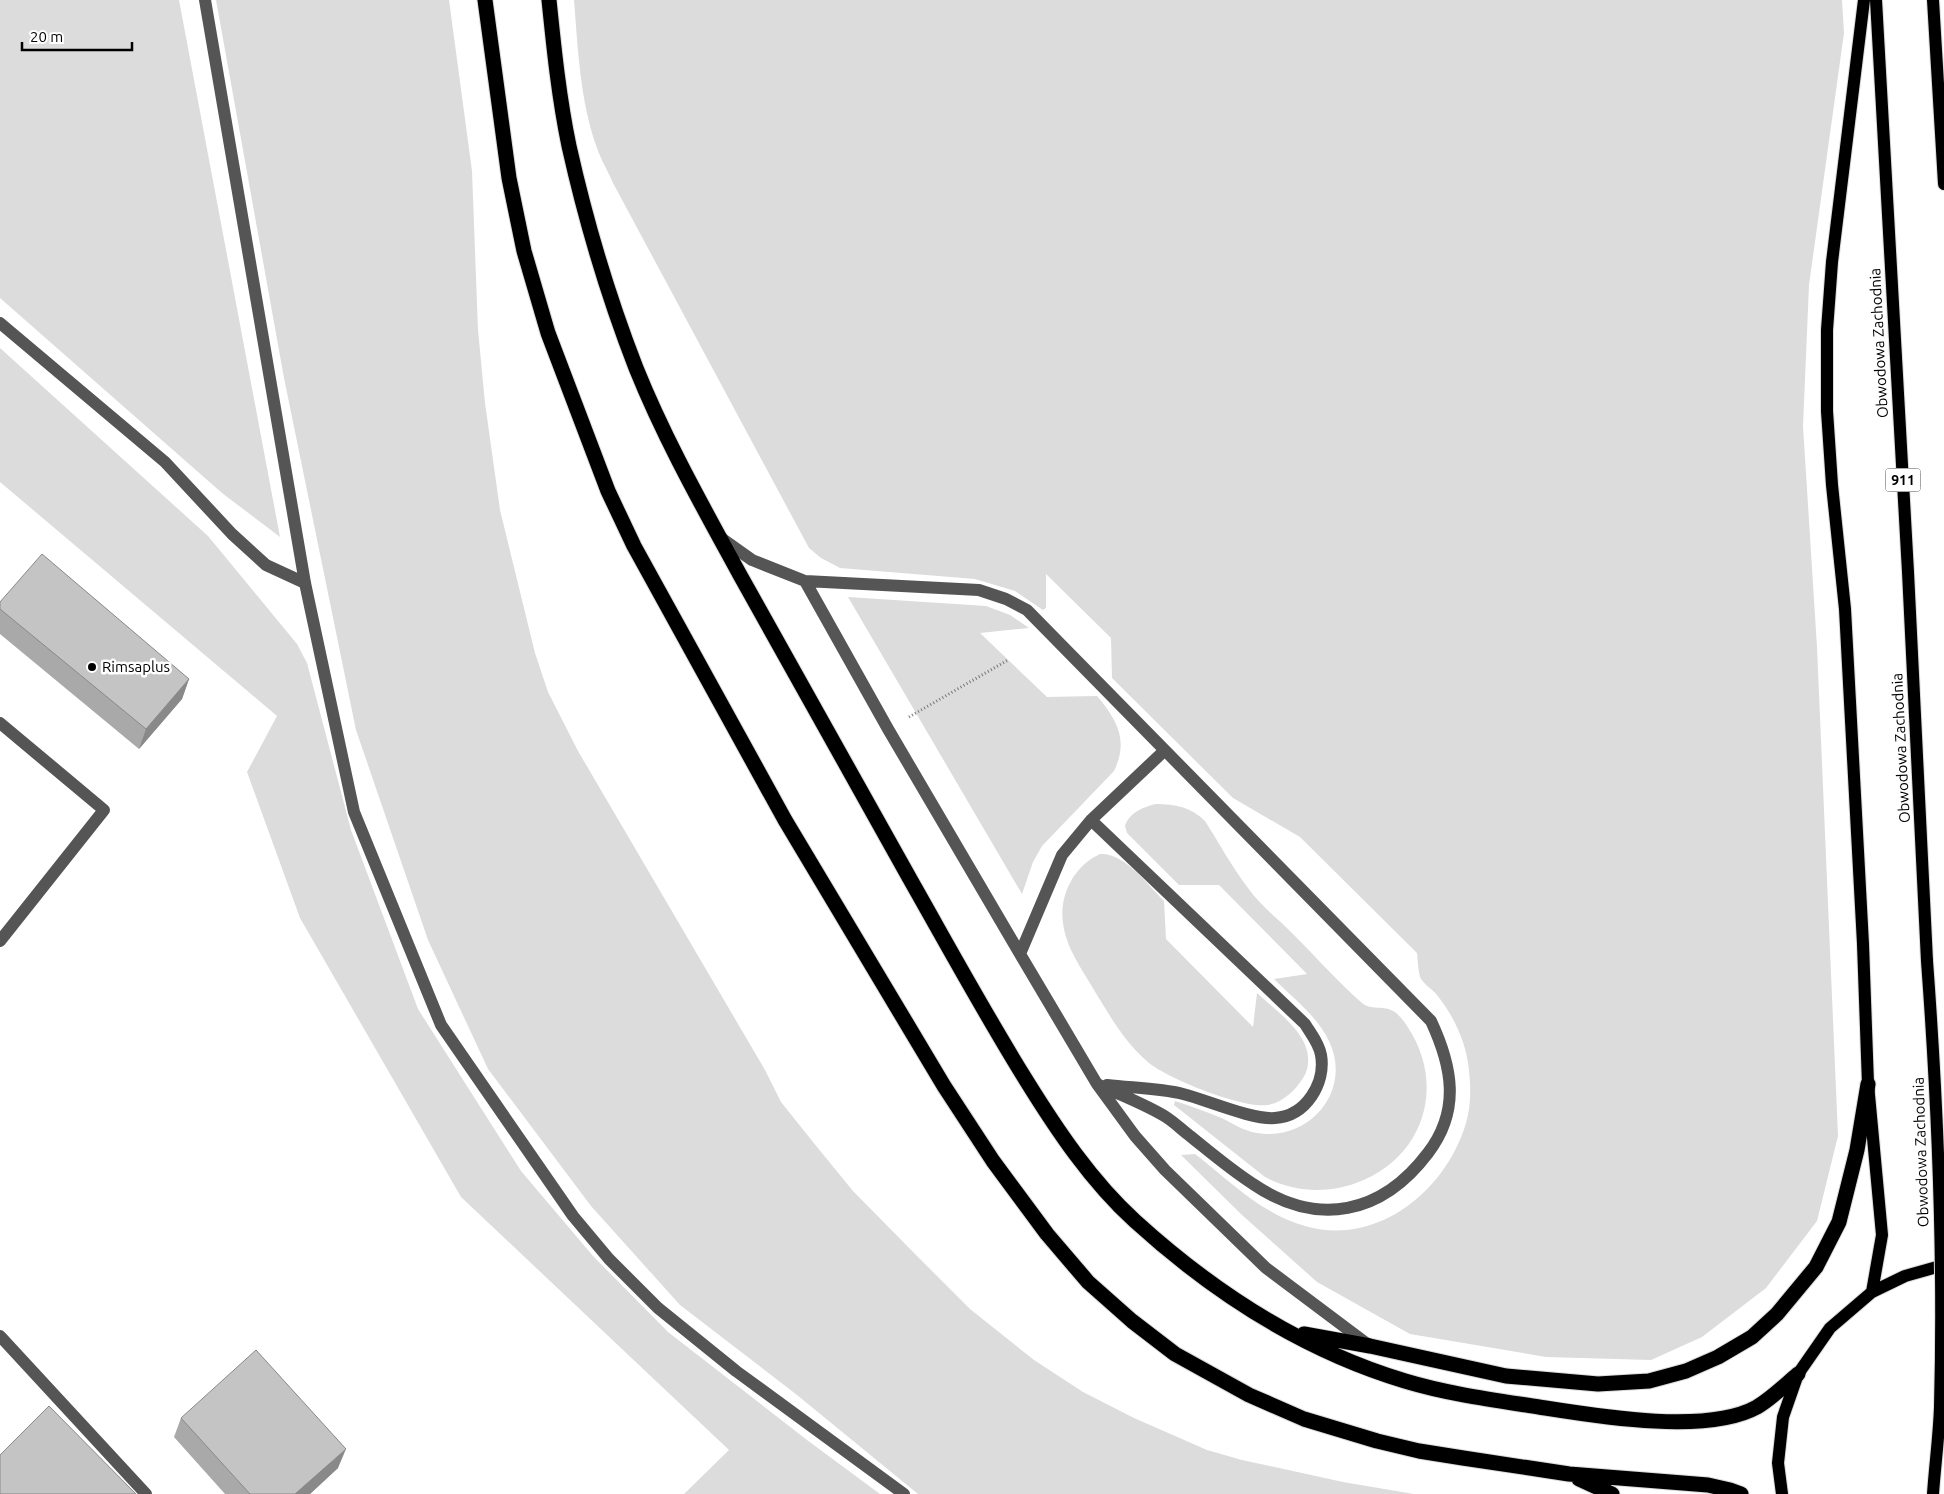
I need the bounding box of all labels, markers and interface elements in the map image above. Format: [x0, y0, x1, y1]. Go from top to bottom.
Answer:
scale bar [22, 20, 132, 52]
text: 20 m [30, 28, 63, 45]
street label: Obwodowa Zachodnia [1866, 268, 1891, 419]
road number: 911 [1886, 468, 1920, 492]
place label: Rimsaplus [102, 658, 170, 675]
marker: Rimsaplus [86, 661, 98, 673]
street label: Obwodowa Zachodnia [1888, 673, 1913, 824]
street label: Obwodowa Zachodnia [1909, 1077, 1932, 1227]

